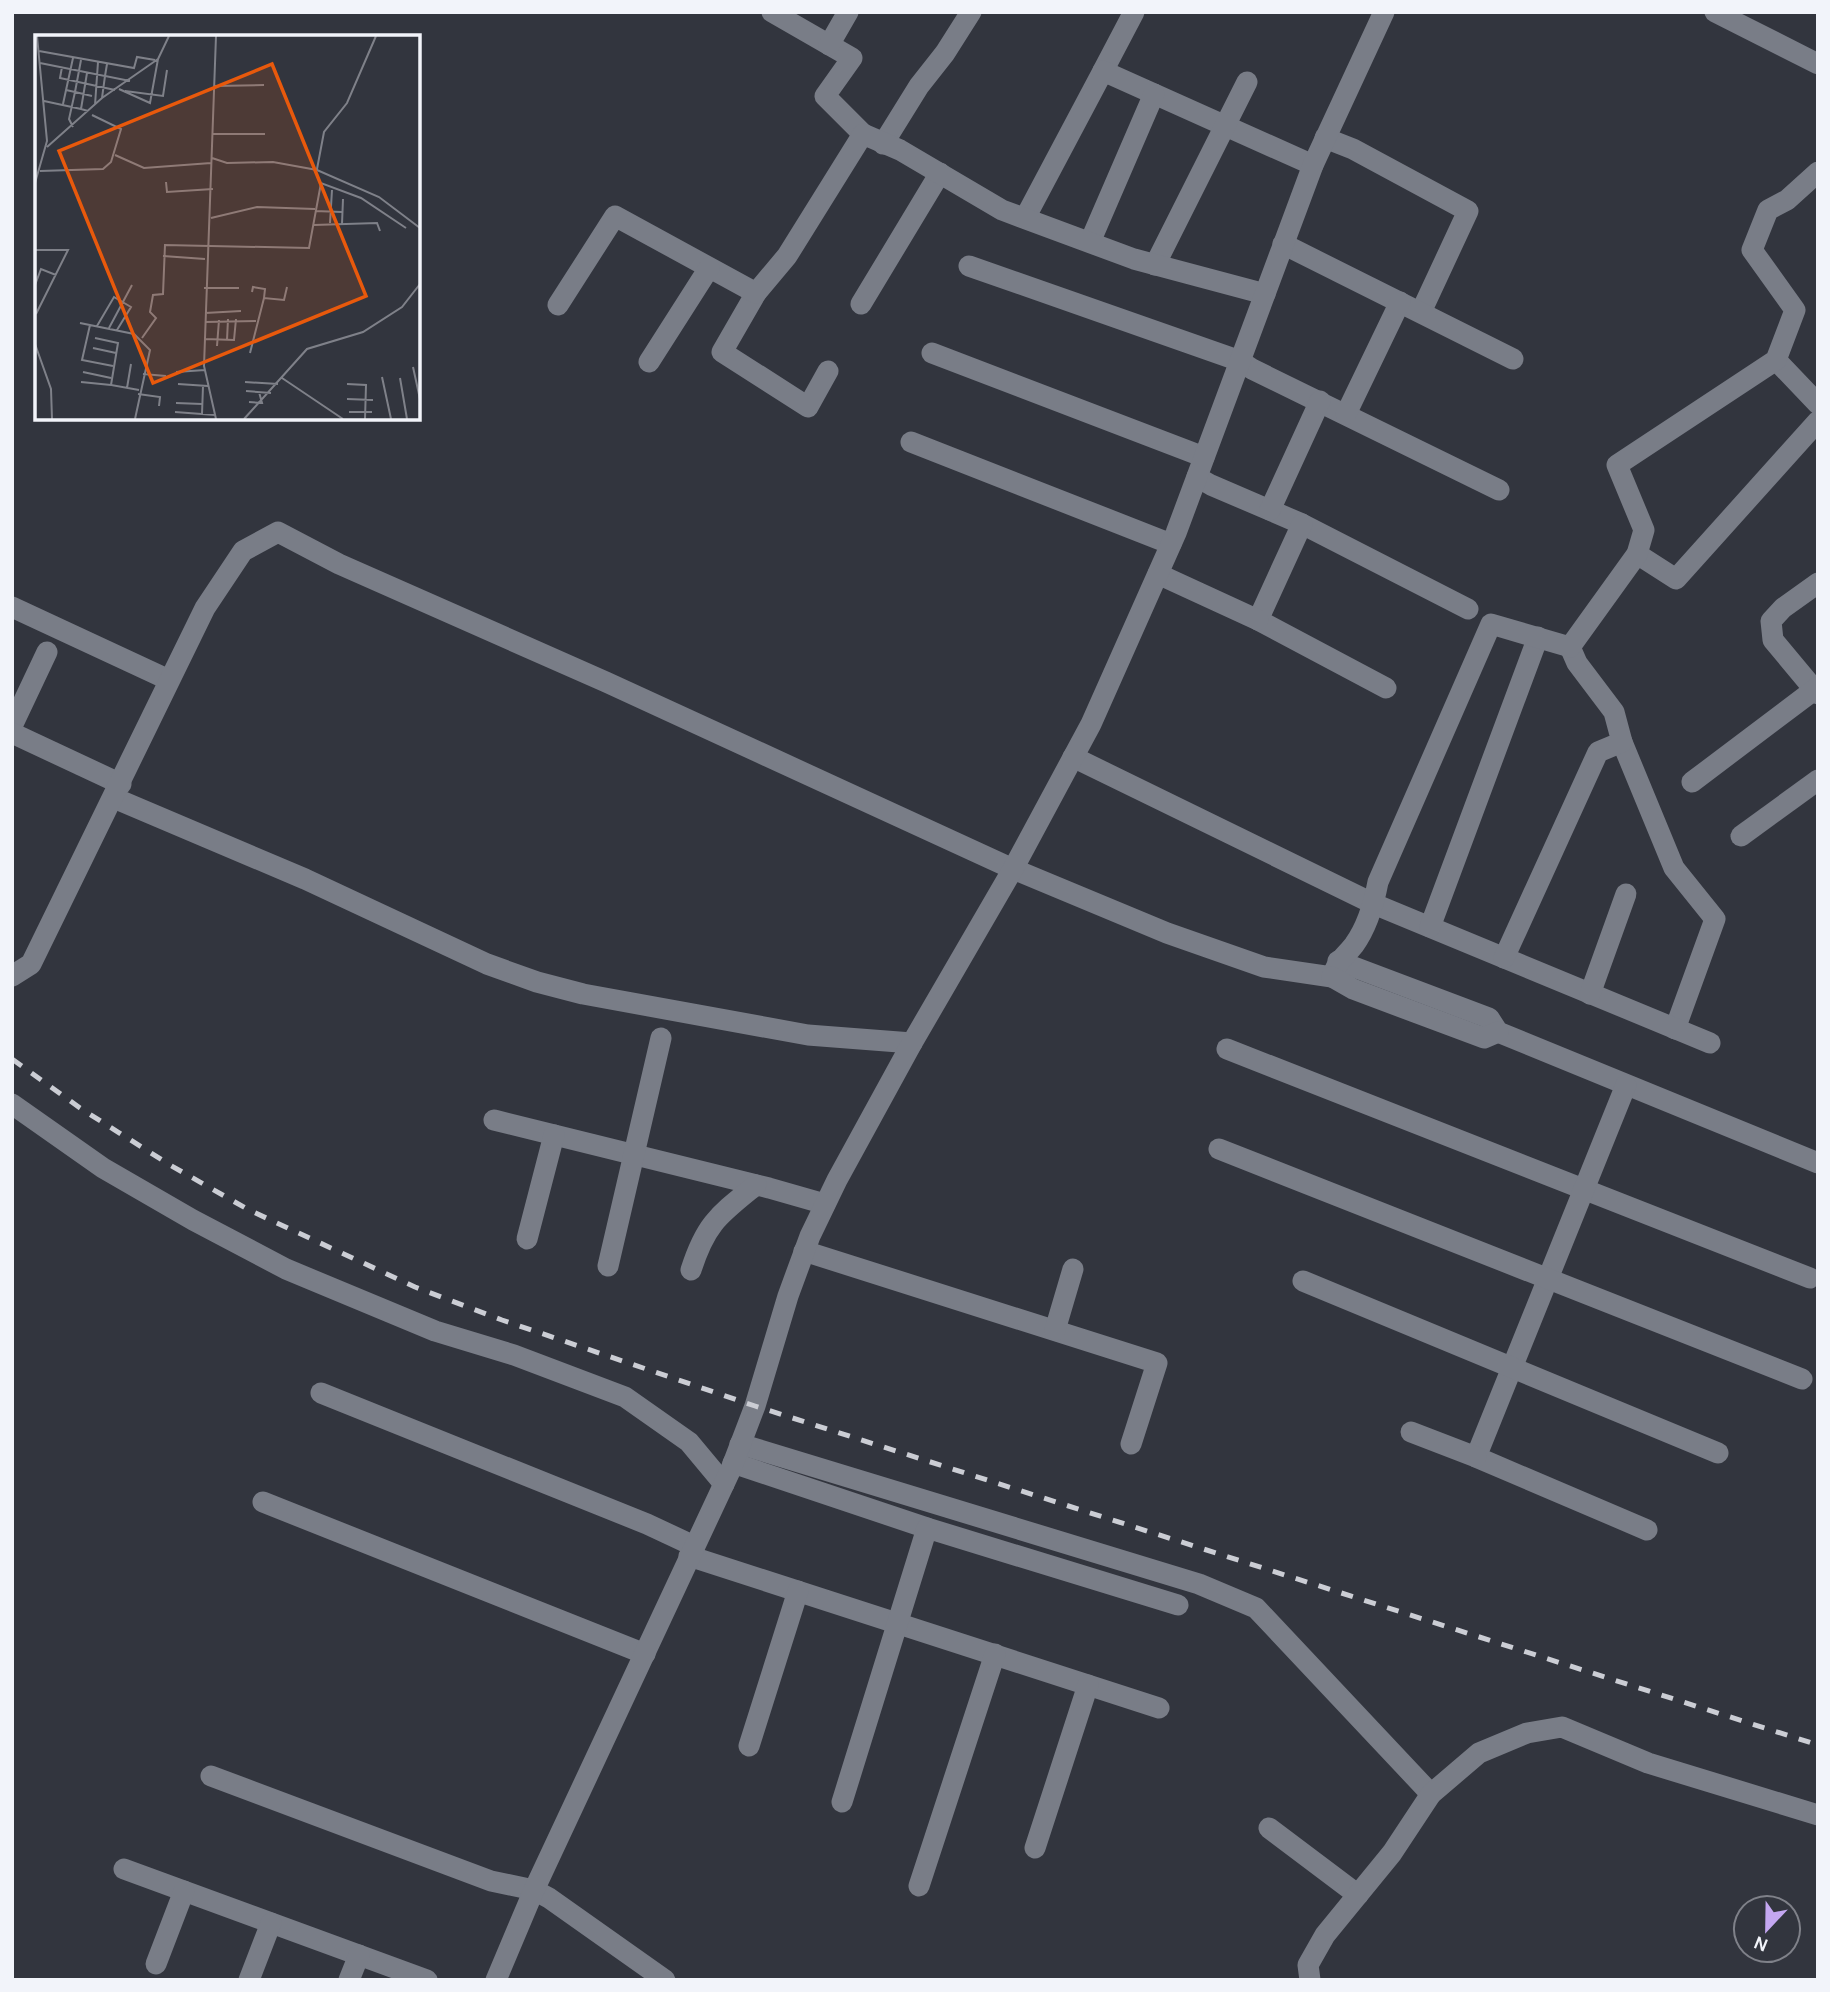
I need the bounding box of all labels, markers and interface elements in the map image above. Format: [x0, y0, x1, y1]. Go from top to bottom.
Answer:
inset map [35, 35, 420, 420]
north arrow [1732, 1894, 1802, 1964]
text: N [1751, 1931, 1771, 1957]

